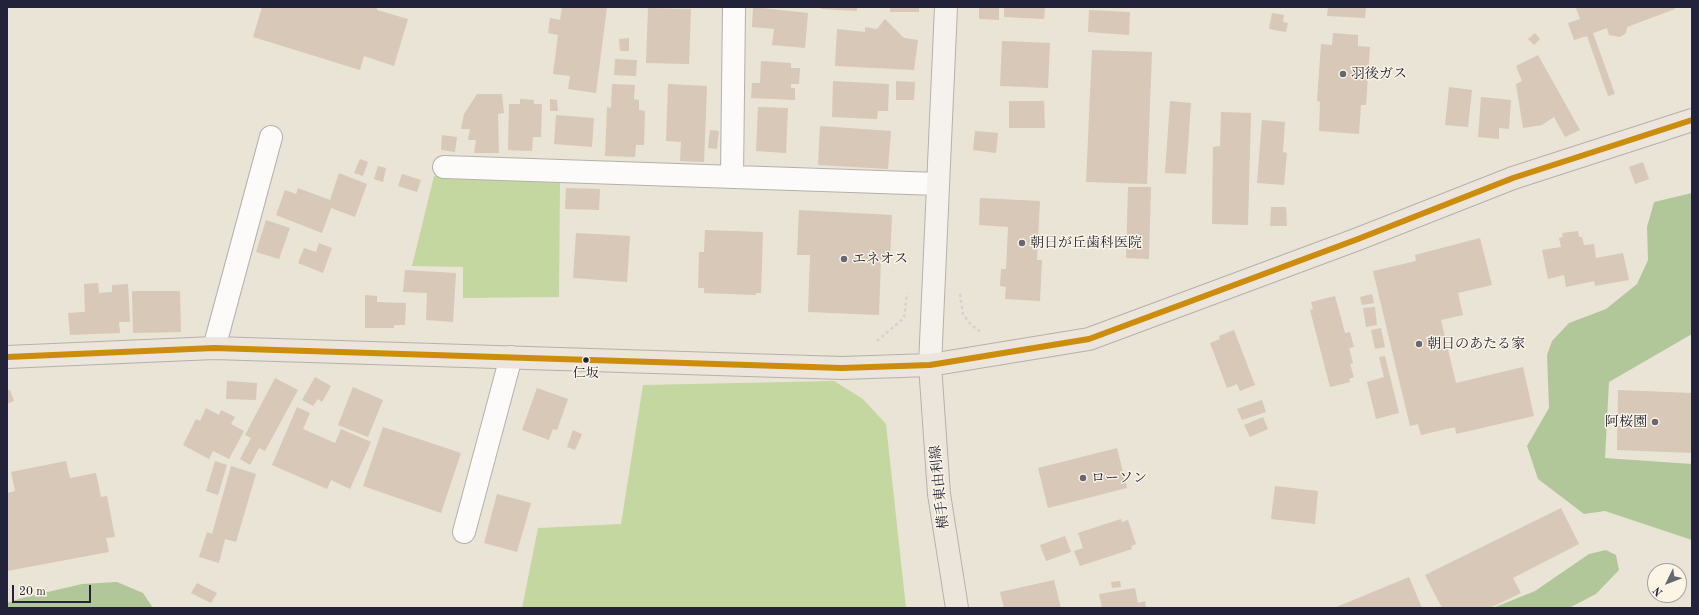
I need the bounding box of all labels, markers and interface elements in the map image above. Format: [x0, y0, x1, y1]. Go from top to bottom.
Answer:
place label: 羽後ガス [1351, 66, 1407, 82]
marker: 羽後ガス [1338, 69, 1348, 79]
place label: 朝日が丘歯科医院 [1030, 235, 1142, 251]
marker: 朝日が丘歯科医院 [1017, 238, 1027, 248]
place label: エネオス [852, 251, 908, 267]
marker: エネオス [839, 254, 849, 264]
place label: 朝日のあたる家 [1427, 336, 1525, 352]
marker: 朝日のあたる家 [1414, 339, 1424, 349]
marker: 仁坂 [581, 355, 591, 365]
place label: 仁坂 [573, 366, 599, 382]
place label: 阿桜園 [1605, 414, 1647, 430]
marker: 阿桜園 [1650, 417, 1660, 427]
street label: 横手東由利線 [927, 444, 953, 530]
place label: ローソン [1091, 470, 1147, 486]
marker: ローソン [1078, 473, 1088, 483]
north arrow [1647, 563, 1687, 603]
scale bar [14, 577, 93, 603]
text: N [1652, 584, 1665, 598]
text: 20 m [19, 586, 46, 598]

